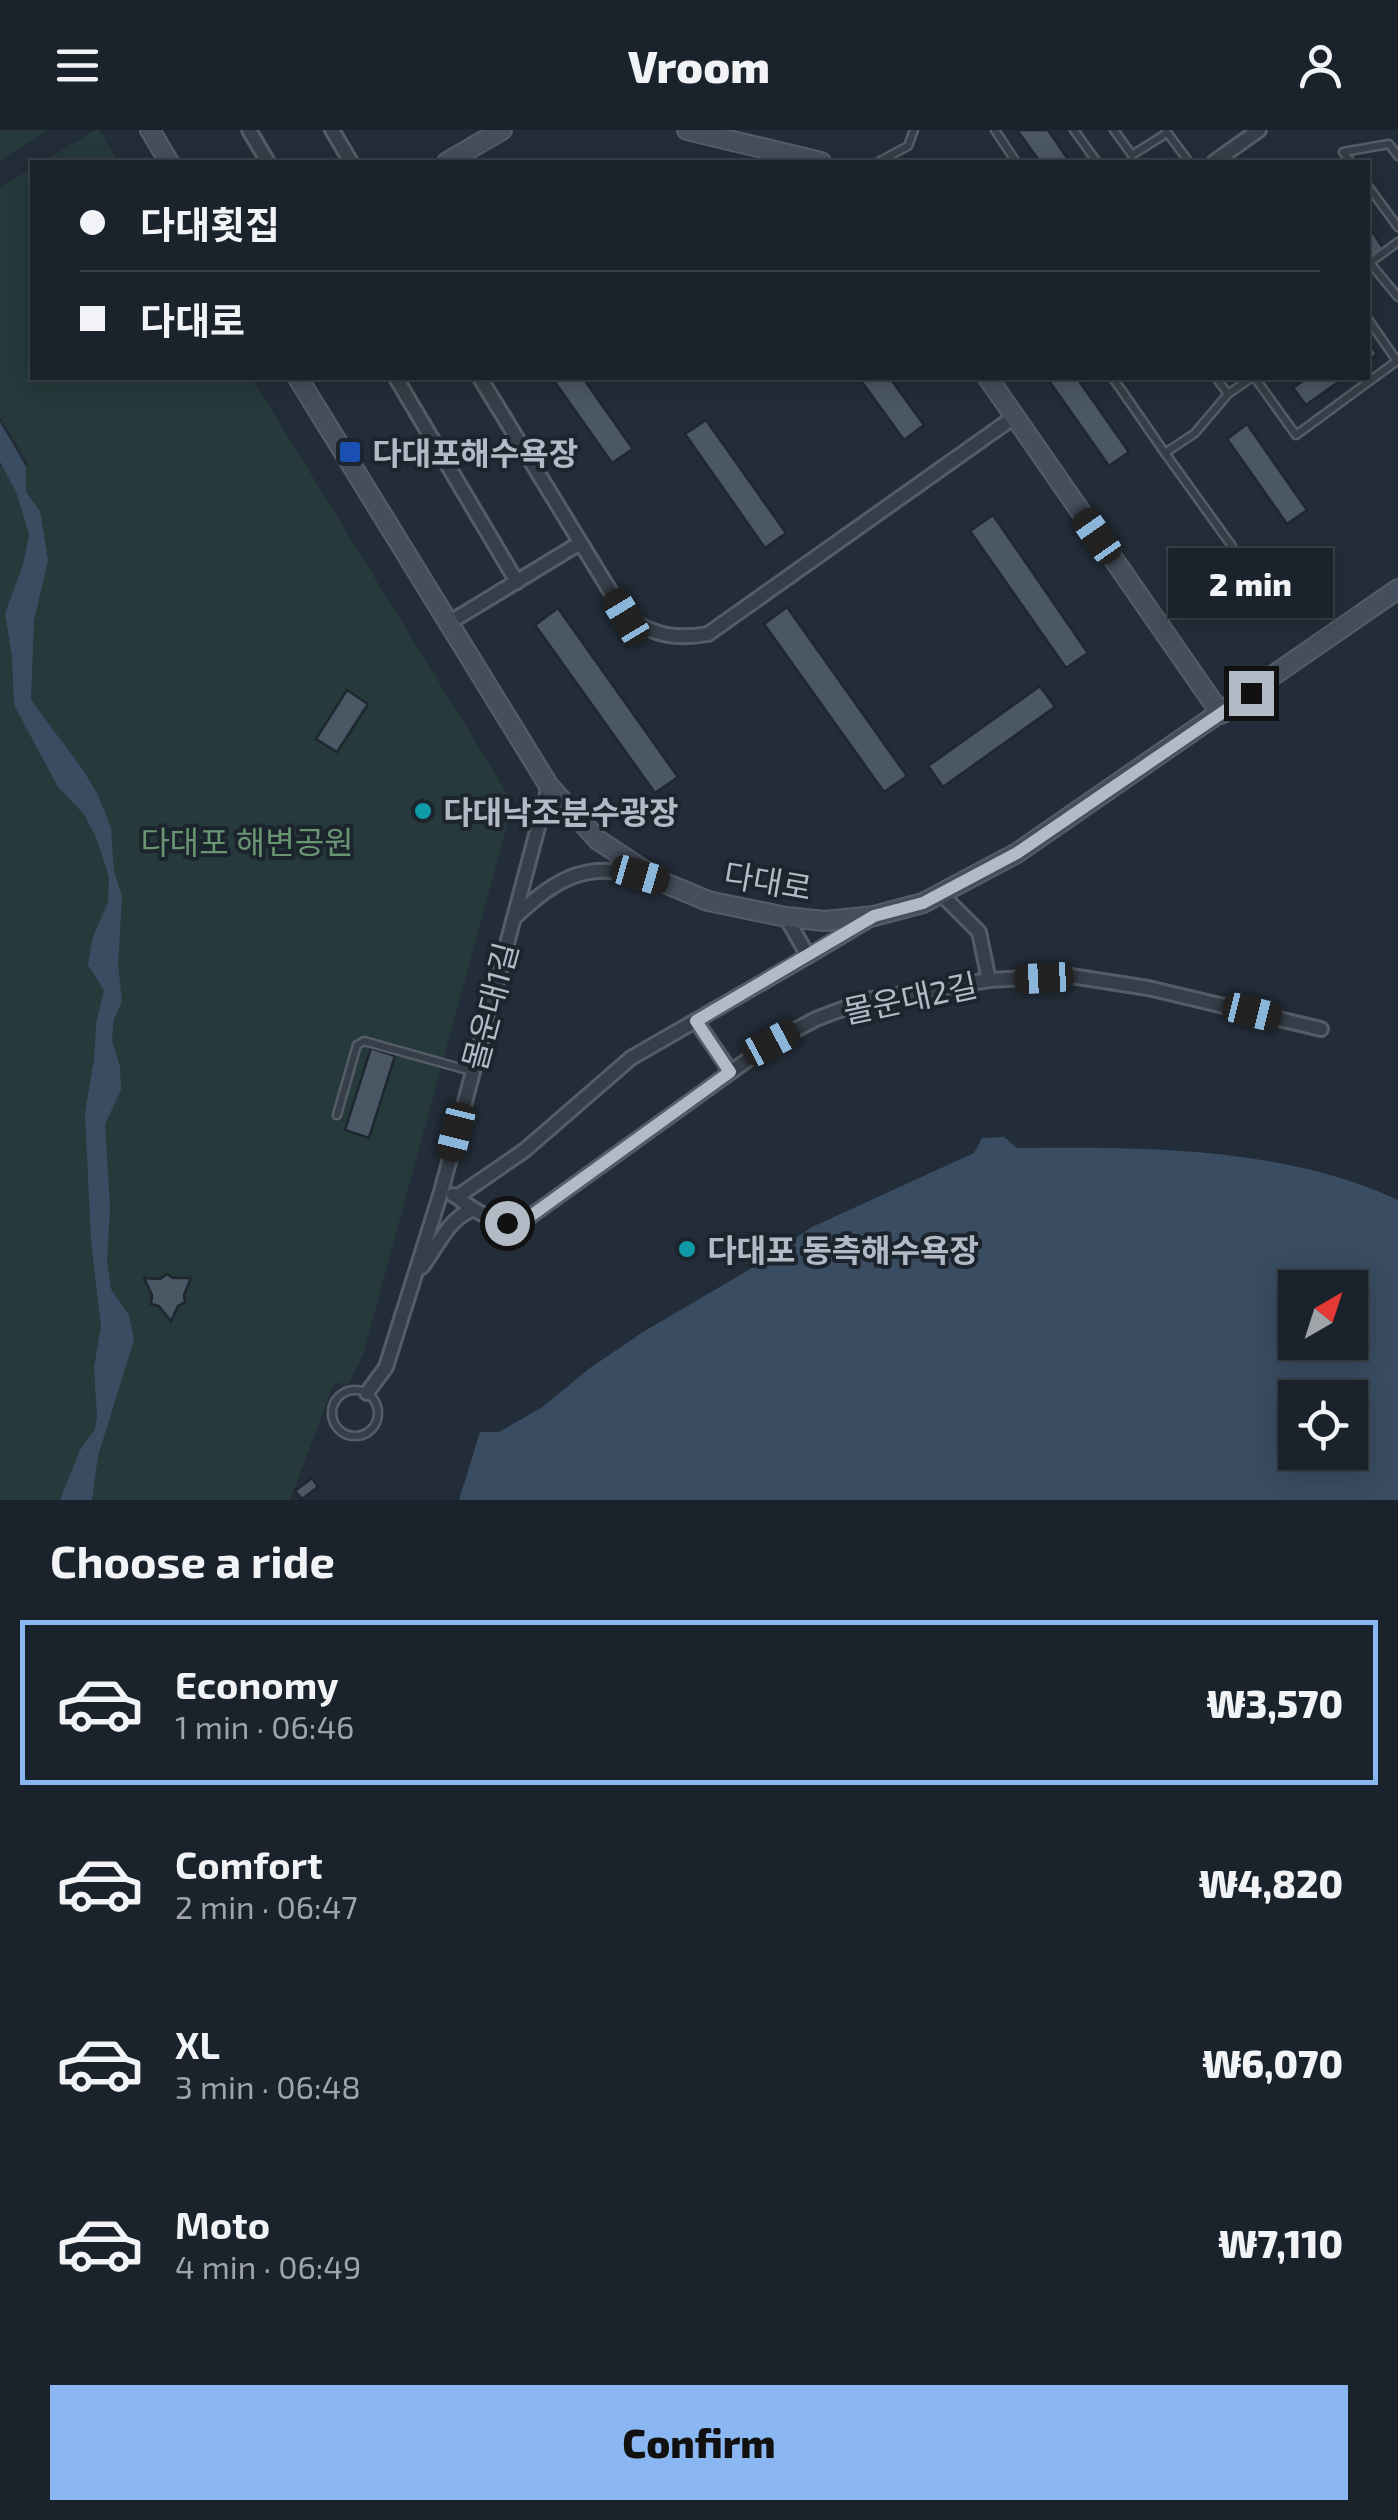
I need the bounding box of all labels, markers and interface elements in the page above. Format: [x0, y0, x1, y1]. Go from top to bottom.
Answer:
icon: menu [50, 38, 105, 93]
text: Vroom [628, 38, 770, 92]
icon: person [1293, 38, 1348, 93]
text: 다대횟집 [140, 201, 280, 247]
text: 다대로 [140, 297, 245, 343]
place label: 다대포해수욕장 [372, 433, 578, 471]
marker: 다대포해수욕장 [337, 439, 363, 465]
car [1068, 503, 1126, 569]
callout: 2 min [1168, 548, 1334, 618]
text: 2 min [1209, 564, 1292, 602]
car [598, 584, 654, 650]
route end [1229, 671, 1274, 716]
place label: 다대낙조분수광장 [443, 792, 679, 830]
marker: 다대낙조분수광장 [412, 800, 434, 822]
park label: 다대포 해변공원 [140, 822, 354, 860]
car [607, 852, 673, 898]
street label: 다대로 [721, 854, 815, 906]
street label: 몰운대1길 [454, 938, 524, 1074]
car [1013, 961, 1075, 995]
street label: 몰운대2길 [840, 964, 980, 1030]
car [1219, 990, 1285, 1034]
car [737, 1016, 805, 1070]
car [434, 1099, 478, 1165]
route start [485, 1201, 530, 1246]
place label: 다대포 동측해수욕장 [707, 1230, 979, 1268]
marker: 다대포 동측해수욕장 [676, 1238, 698, 1260]
north arrow [1278, 1270, 1368, 1360]
map controls [1278, 1270, 1368, 1470]
button: locate [1278, 1380, 1368, 1470]
text: Choose a ride [50, 1533, 335, 1587]
icon: car [55, 1658, 145, 1748]
text: Economy [175, 1661, 339, 1707]
text: ₩3,570 [1206, 1680, 1343, 1726]
text: 1 min · 06:46 [175, 1707, 354, 1745]
icon: car [55, 1838, 145, 1928]
text: Comfort [175, 1841, 323, 1887]
text: ₩4,820 [1199, 1860, 1343, 1906]
text: 2 min · 06:47 [175, 1887, 358, 1925]
icon: car [55, 2018, 145, 2108]
text: XL [175, 2021, 220, 2067]
text: ₩6,070 [1202, 2040, 1343, 2086]
text: 3 min · 06:48 [175, 2067, 361, 2105]
icon: car [55, 2198, 145, 2288]
text: Moto [175, 2201, 270, 2247]
text: ₩7,110 [1218, 2220, 1343, 2266]
text: 4 min · 06:49 [175, 2247, 361, 2285]
button: Confirm [50, 2385, 1348, 2500]

